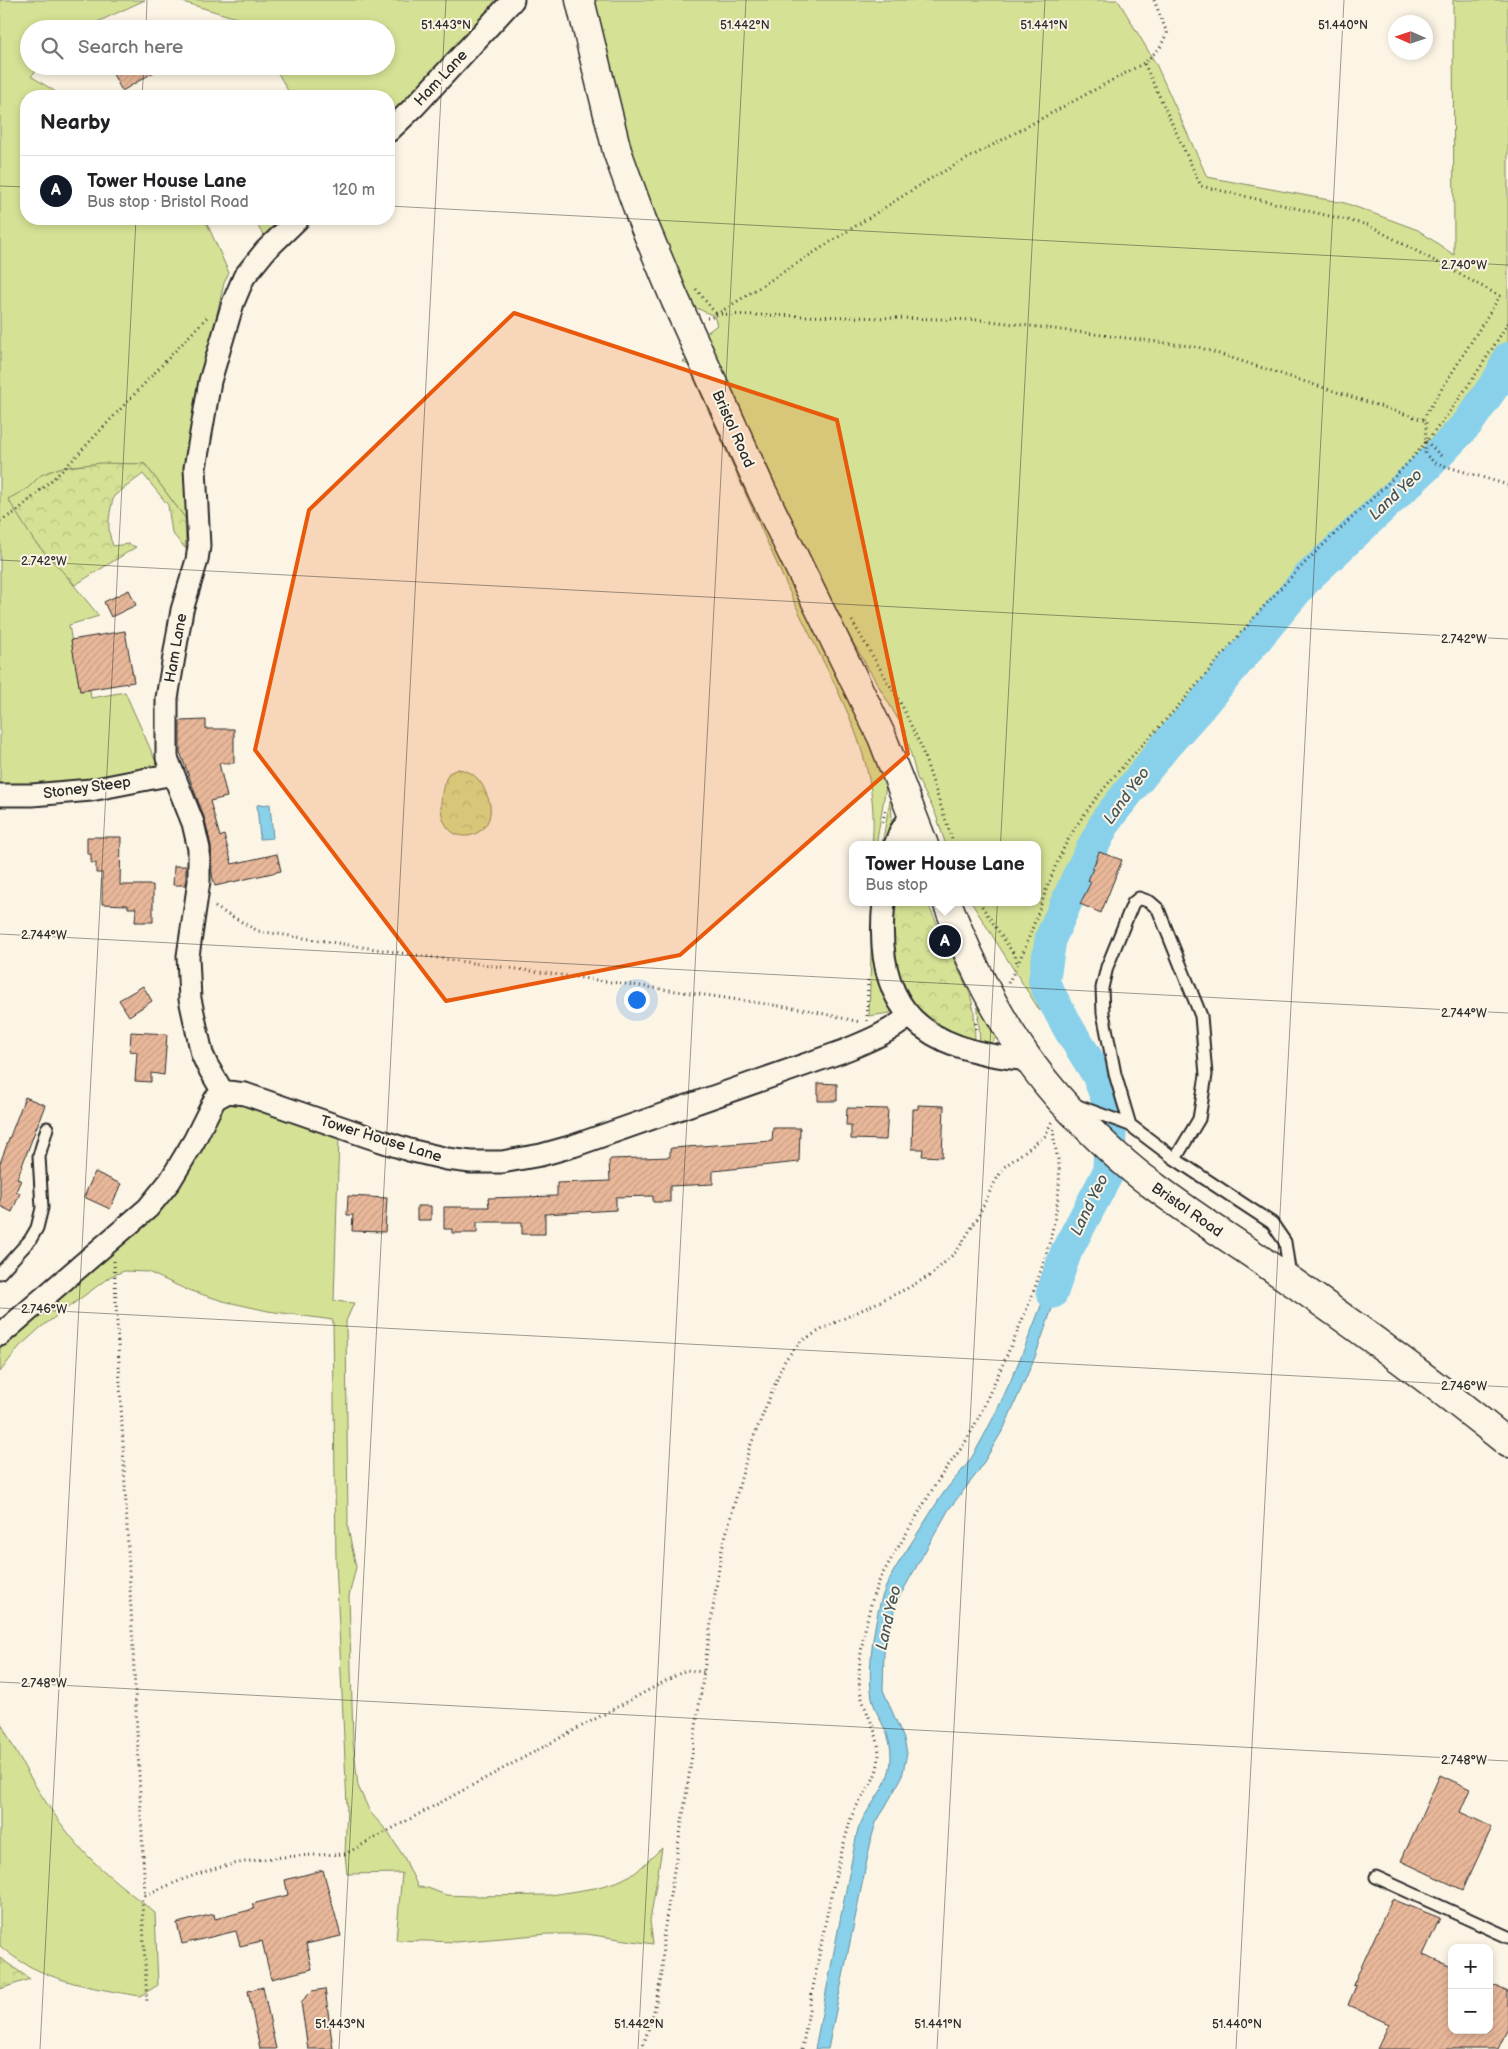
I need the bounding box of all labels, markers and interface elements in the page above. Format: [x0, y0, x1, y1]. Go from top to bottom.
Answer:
north arrow [1388, 15, 1433, 60]
text: 51.443°N [421, 18, 471, 33]
text: 51.442°N [720, 18, 770, 33]
text: 51.441°N [1020, 18, 1068, 33]
text: 51.440°N [1318, 18, 1368, 33]
search box [20, 20, 395, 75]
icon: search [38, 34, 66, 62]
text: Search here [78, 36, 183, 59]
street label: Ham Lane [410, 46, 472, 110]
text: Nearby [40, 110, 110, 135]
text: Tower House Lane [87, 170, 246, 193]
text: A [51, 181, 61, 200]
text: 120 m [332, 181, 375, 200]
text: Bus stop · Bristol Road [87, 193, 249, 212]
text: 2.740°W [1441, 258, 1487, 273]
street label: Bristol Road [707, 387, 759, 471]
water label: Land Yeo [1366, 466, 1426, 524]
text: 2.742°W [21, 554, 67, 569]
street label: Ham Lane [161, 612, 191, 684]
text: 2.742°W [1441, 632, 1487, 647]
water label: Land Yeo [1100, 764, 1154, 828]
street label: Stoney Steep [42, 772, 132, 804]
popup [849, 841, 1041, 906]
text: Tower House Lane [865, 853, 1025, 876]
text: Bus stop [865, 876, 928, 895]
pin: A [929, 922, 961, 960]
text: 2.744°W [21, 928, 67, 943]
your location [624, 987, 650, 1013]
text: 2.744°W [1441, 1006, 1487, 1021]
street label: Tower House Lane [318, 1111, 444, 1167]
water label: Land Yeo [1067, 1171, 1113, 1239]
street label: Bristol Road [1148, 1178, 1226, 1242]
text: 2.746°W [21, 1302, 67, 1317]
text: 2.746°W [1441, 1379, 1487, 1394]
water label: Land Yeo [872, 1584, 906, 1652]
text: 2.748°W [21, 1676, 67, 1691]
text: 2.748°W [1441, 1753, 1487, 1768]
map controls [1448, 1944, 1493, 2034]
button: + [1448, 1944, 1493, 1989]
button: − [1448, 1989, 1493, 2034]
text: 51.443°N [315, 2017, 365, 2032]
text: 51.442°N [614, 2017, 664, 2032]
text: 51.441°N [914, 2017, 962, 2032]
text: 51.440°N [1212, 2017, 1262, 2032]

